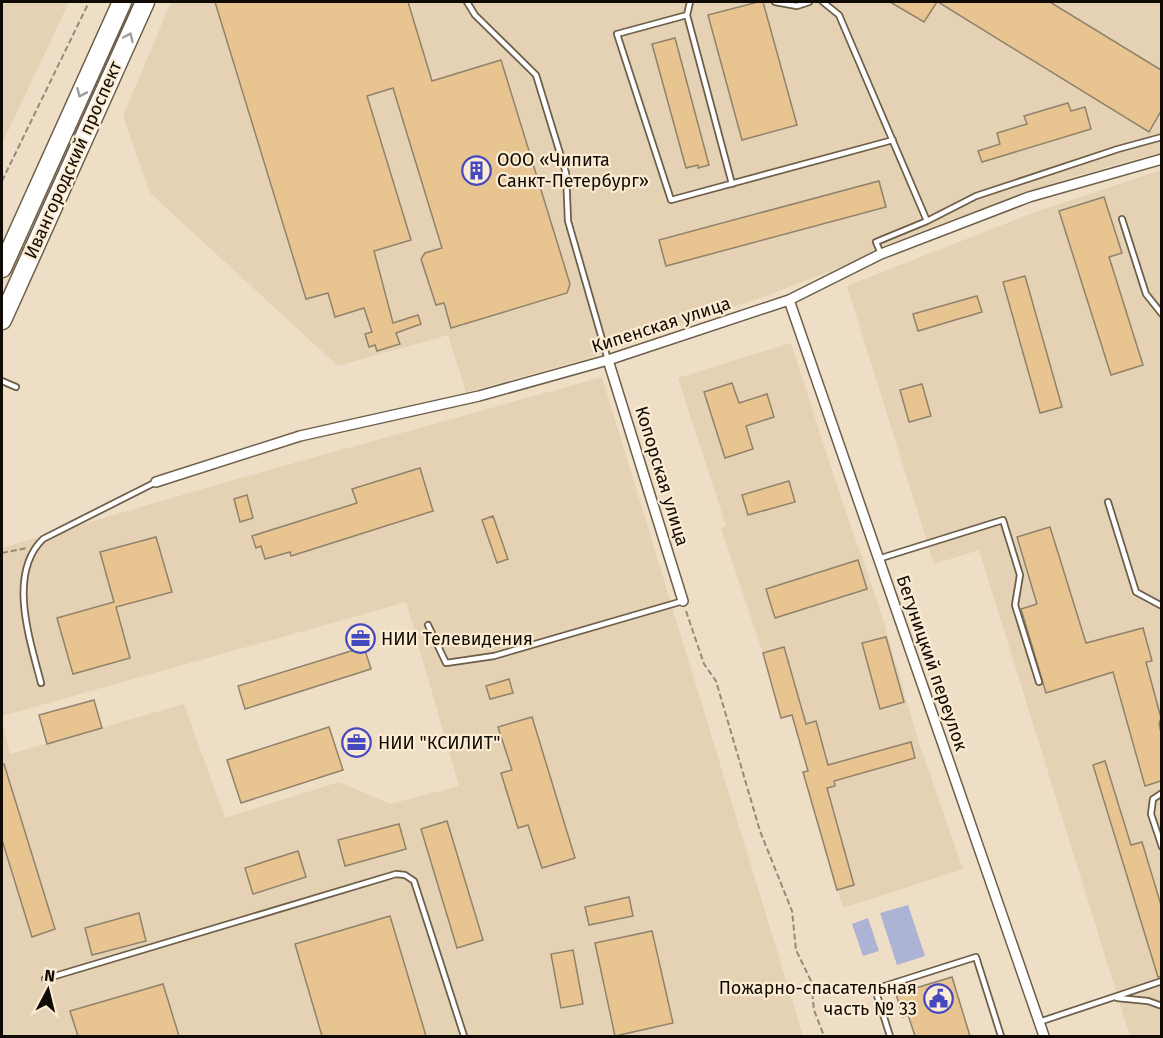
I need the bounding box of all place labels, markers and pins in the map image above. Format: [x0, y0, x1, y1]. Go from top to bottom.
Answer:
place label: ООО «Чипита Санкт-Петербург» [497, 149, 649, 192]
building icon: ООО «Чипита Санкт-Петербург» [460, 154, 492, 186]
office icon: НИИ Телевидения [344, 623, 376, 655]
place label: НИИ Телевидения [381, 628, 533, 650]
office icon: НИИ "КСИЛИТ" [341, 727, 373, 759]
place label: НИИ "КСИЛИТ" [378, 732, 500, 754]
place label: Пожарно-спасательная часть № 33 [719, 977, 917, 1020]
public building icon: Пожарно-спасательная часть № 33 [922, 982, 954, 1014]

